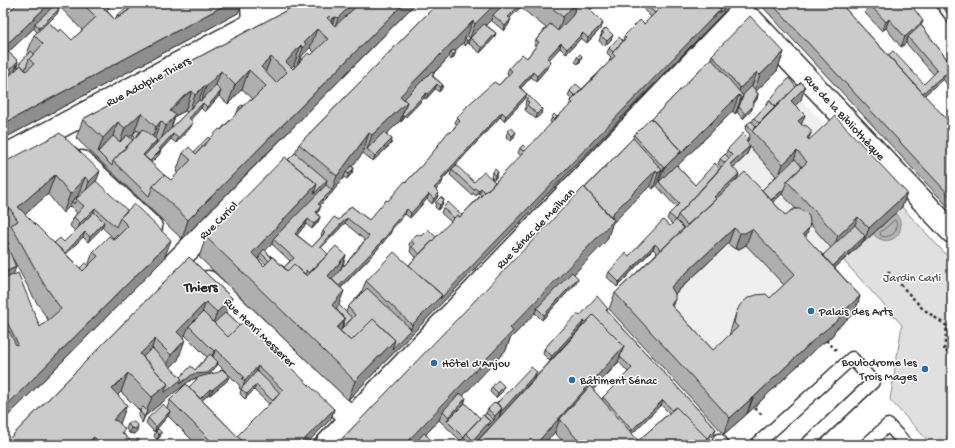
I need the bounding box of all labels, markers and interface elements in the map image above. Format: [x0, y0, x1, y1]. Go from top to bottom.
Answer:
street label: Rue Adolphe Thiers [104, 54, 194, 111]
street label: Rue de la Bibliothèque [800, 73, 887, 165]
street label: Rue Sénac de Meilhan [494, 186, 579, 273]
street label: Rue Curiol [197, 199, 242, 244]
park label: Jardin Carli [883, 272, 941, 286]
district label: Thiers [183, 280, 218, 297]
street label: Rue Henri Messerer [220, 296, 298, 372]
marker: Palais des Arts [806, 306, 816, 316]
place label: Palais des Arts [818, 306, 893, 320]
place label: Boulodrome les Trois Mages [841, 357, 918, 385]
marker: Hôtel d'Anjou [429, 358, 439, 368]
place label: Hôtel d'Anjou [442, 358, 510, 372]
marker: Boulodrome les Trois Mages [920, 364, 930, 374]
marker: Bâtiment Sénac [567, 375, 577, 385]
place label: Bâtiment Sénac [579, 375, 658, 389]

